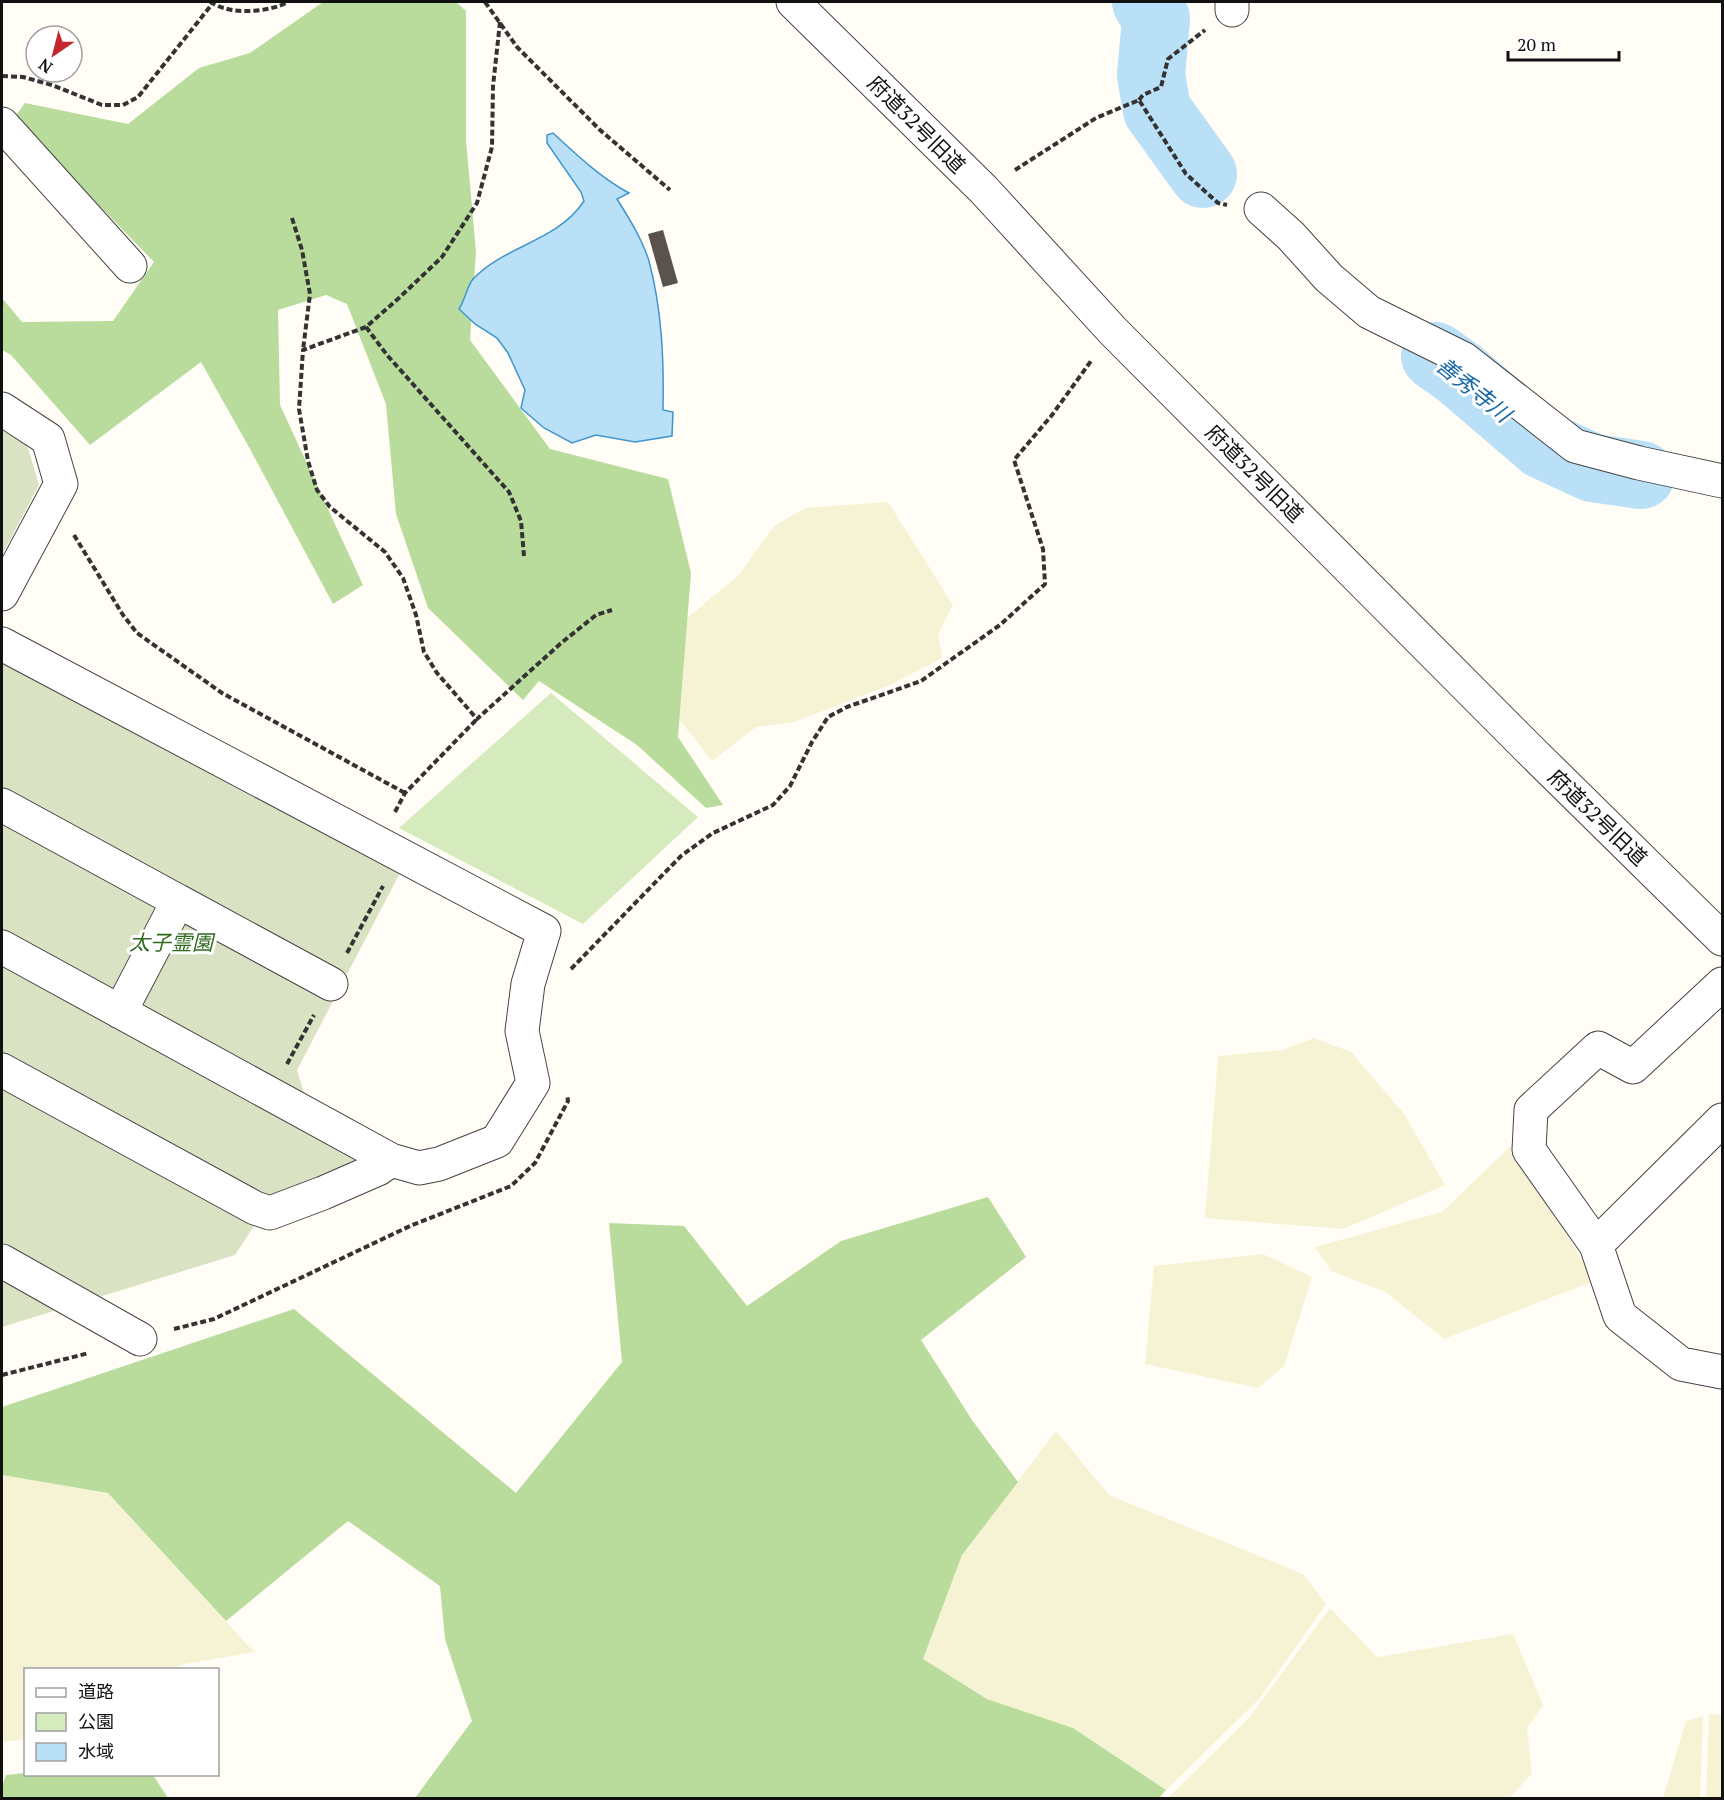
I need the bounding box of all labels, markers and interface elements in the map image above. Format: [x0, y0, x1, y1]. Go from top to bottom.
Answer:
north arrow [24, 24, 84, 84]
scale bar [1508, 24, 1619, 62]
text: 20 m [1517, 32, 1557, 56]
text: N [34, 54, 57, 79]
street label: 府道32号旧道 [862, 69, 972, 179]
water label: 善秀寺川 [1431, 350, 1519, 429]
street label: 府道32号旧道 [1200, 418, 1310, 528]
street label: 府道32号旧道 [1542, 763, 1654, 871]
park label: 太子霊園 [129, 928, 216, 956]
legend [24, 1668, 219, 1776]
text: 道路 [78, 1679, 114, 1703]
text: 公園 [78, 1709, 114, 1733]
text: 水域 [78, 1739, 114, 1763]

